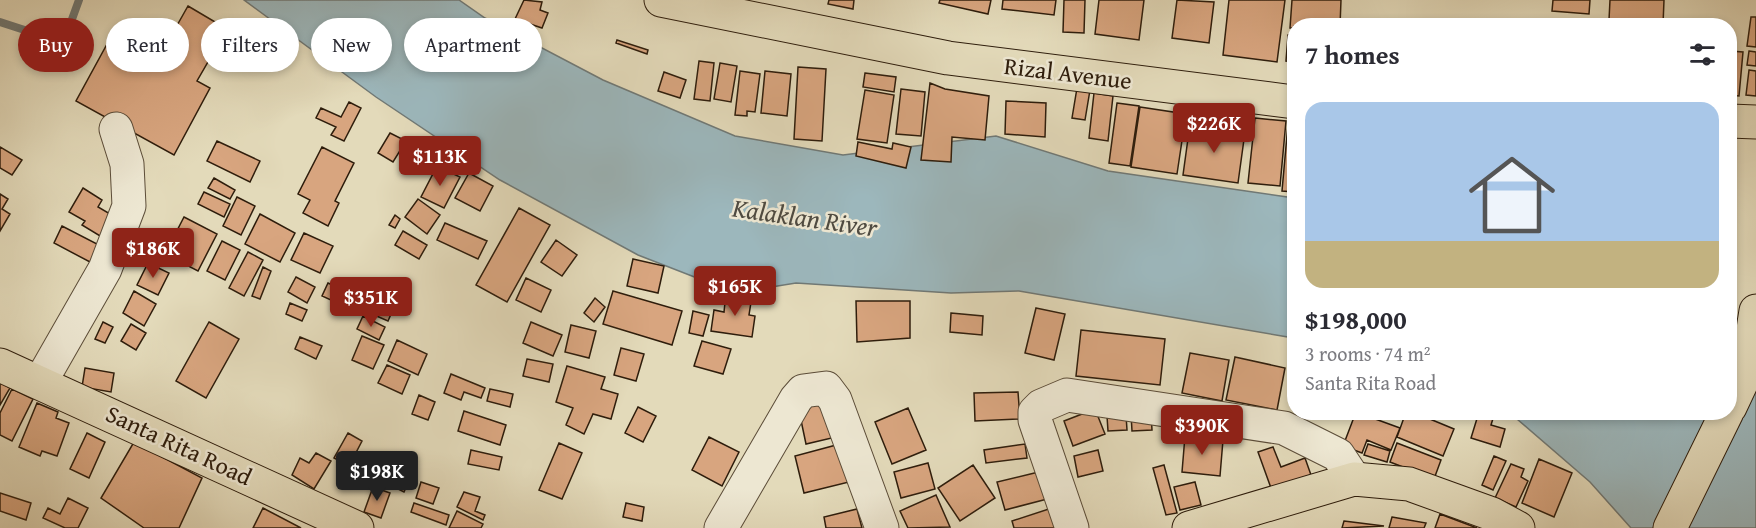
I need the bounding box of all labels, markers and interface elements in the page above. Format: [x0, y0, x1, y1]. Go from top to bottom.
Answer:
chip: Buy [18, 18, 94, 72]
chip: Rent [106, 18, 189, 72]
chip: Filters [201, 18, 299, 72]
chip: New [311, 18, 392, 72]
chip: Apartment [404, 18, 542, 72]
text: 7 homes [1305, 35, 1400, 74]
icon: filters [1686, 38, 1719, 71]
street label: Rizal Avenue [1002, 48, 1134, 98]
pin: $226K [1172, 103, 1256, 154]
text: $226K [1187, 108, 1241, 137]
pin: $113K [398, 136, 482, 187]
text: $113K [413, 141, 467, 170]
icon: home [1458, 141, 1566, 249]
water label: Kalaklan River [729, 187, 881, 247]
pin: $186K [111, 228, 195, 279]
text: $186K [126, 233, 180, 262]
pin: $165K [693, 266, 777, 317]
text: $165K [708, 271, 762, 300]
pin: $351K [329, 277, 413, 328]
text: $351K [344, 282, 398, 311]
text: $198,000 [1305, 300, 1407, 339]
text: 3 rooms · 74 m² [1305, 339, 1431, 368]
text: Santa Rita Road [1305, 368, 1436, 397]
street label: Santa Rita Road [100, 396, 258, 494]
pin: $390K [1160, 405, 1244, 456]
text: $390K [1175, 410, 1229, 439]
pin: $198K [335, 451, 419, 502]
text: $198K [350, 456, 404, 485]

